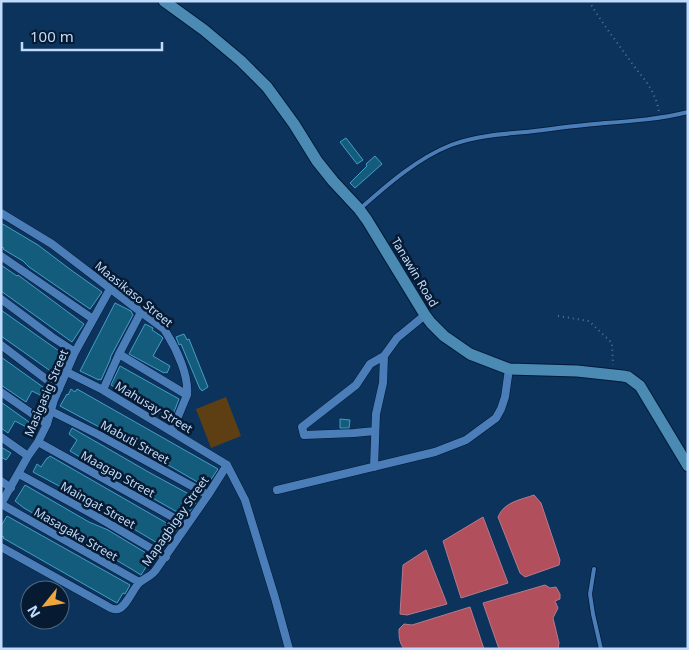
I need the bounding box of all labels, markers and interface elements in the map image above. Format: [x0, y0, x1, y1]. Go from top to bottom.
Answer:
scale bar [22, 20, 162, 52]
text: 100 m [30, 26, 74, 46]
street label: Tanawin Road [387, 234, 443, 310]
street label: Maasikaso Street [91, 257, 177, 331]
street label: Masigasig Street [20, 346, 72, 439]
street label: Mahusay Street [112, 377, 197, 437]
street label: Mabuti Street [97, 416, 173, 468]
street label: Maagap Street [78, 447, 159, 502]
street label: Mapagbigay Street [138, 472, 213, 569]
street label: Maingat Street [57, 477, 139, 533]
street label: Masagaka Street [31, 503, 122, 565]
north arrow [20, 580, 70, 630]
text: N [22, 602, 44, 621]

